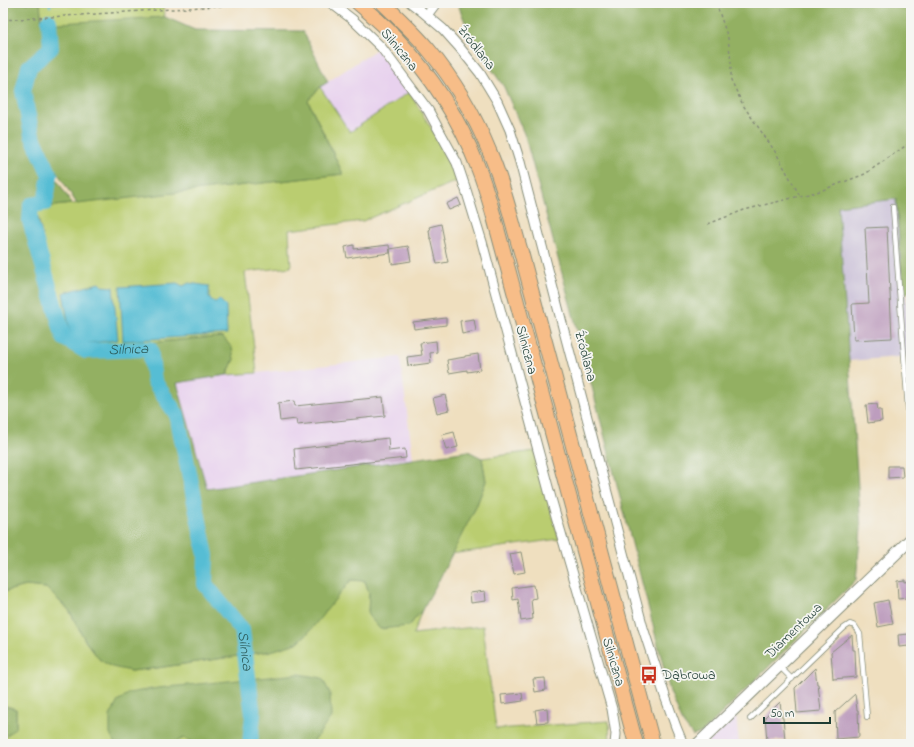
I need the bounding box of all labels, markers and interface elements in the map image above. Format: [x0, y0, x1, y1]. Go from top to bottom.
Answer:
street label: Źródlana [452, 21, 500, 75]
street label: Silniczna [375, 24, 423, 76]
street label: Silniczna [509, 323, 543, 377]
street label: Źródlana [568, 328, 602, 384]
water label: Silnica [108, 338, 149, 361]
street label: Diamentowa [760, 598, 828, 665]
water label: Silnica [231, 630, 258, 673]
street label: Silniczna [596, 635, 630, 689]
bus stop icon: Dąbrowa [639, 665, 659, 685]
place label: Dąbrowa [661, 665, 716, 686]
scale bar [764, 699, 830, 725]
text: 50 m [770, 705, 794, 723]

